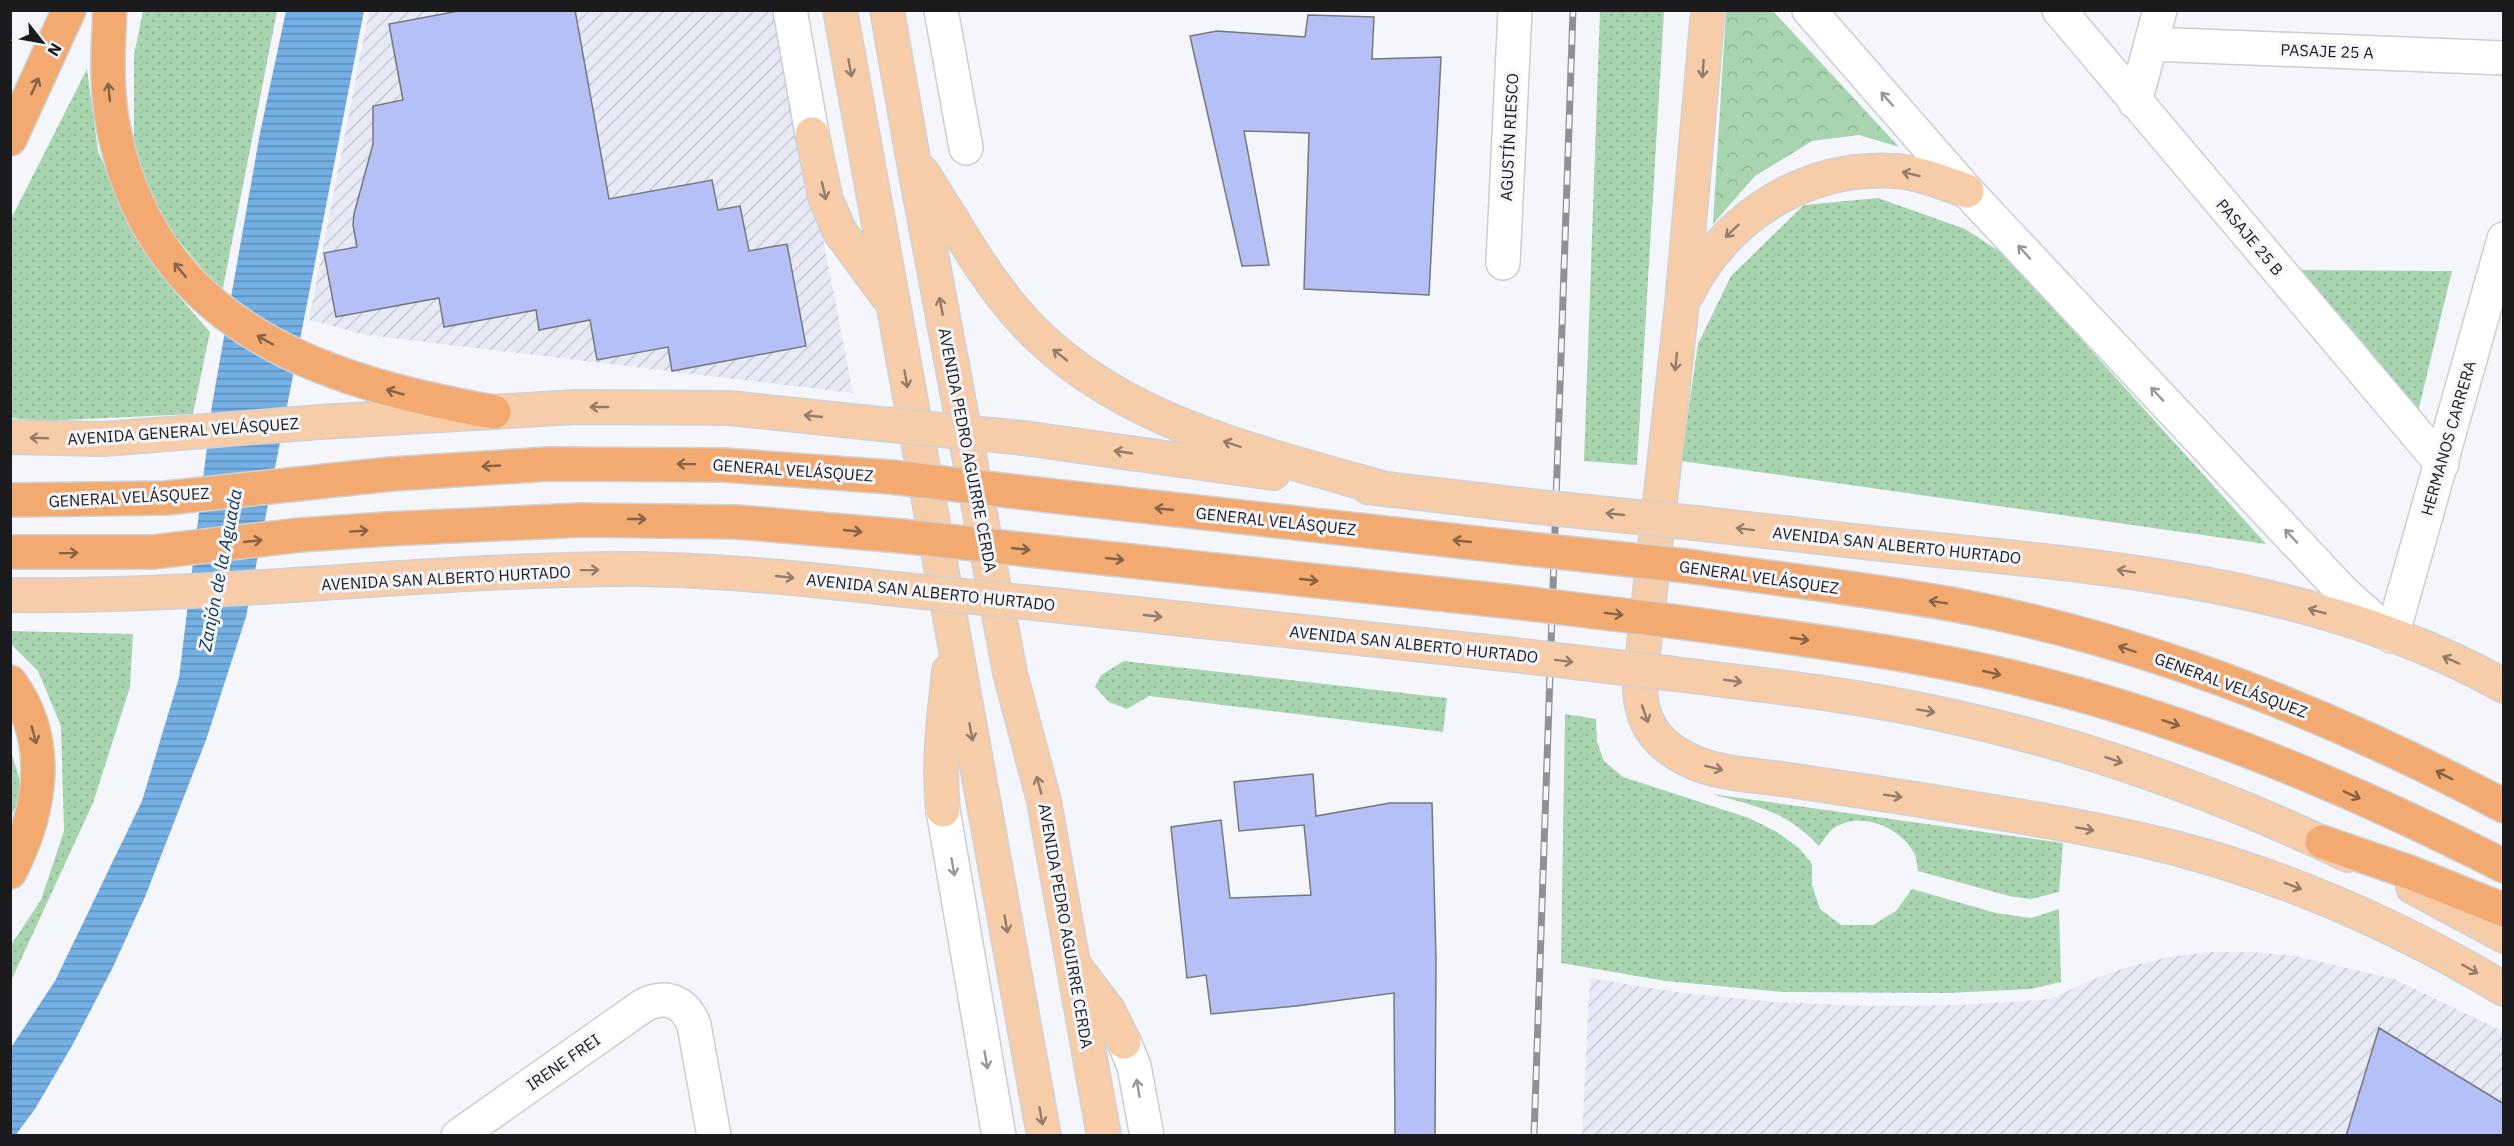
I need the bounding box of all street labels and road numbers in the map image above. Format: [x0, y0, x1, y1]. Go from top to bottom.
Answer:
street label: PASAJE 25 A [2280, 39, 2374, 63]
street label: AGUSTÍN RIESCO [1495, 73, 1522, 201]
street label: PASAJE 25 B [2212, 195, 2288, 279]
street label: AVENIDA PEDRO AGUIRRE CERDA [935, 326, 1001, 574]
street label: HERMANOS CARRERA [2416, 358, 2480, 518]
street label: AVENIDA GENERAL VELÁSQUEZ [66, 412, 299, 449]
street label: GENERAL VELÁSQUEZ [712, 453, 874, 486]
street label: GENERAL VELÁSQUEZ [48, 482, 210, 511]
street label: GENERAL VELÁSQUEZ [1195, 502, 1357, 539]
street label: AVENIDA SAN ALBERTO HURTADO [1772, 522, 2022, 568]
street label: GENERAL VELÁSQUEZ [1678, 555, 1840, 598]
street label: AVENIDA SAN ALBERTO HURTADO [321, 561, 571, 595]
street label: AVENIDA SAN ALBERTO HURTADO [806, 569, 1056, 615]
street label: AVENIDA SAN ALBERTO HURTADO [1289, 621, 1539, 667]
street label: GENERAL VELÁSQUEZ [2152, 647, 2310, 722]
street label: AVENIDA PEDRO AGUIRRE CERDA [1035, 802, 1097, 1050]
street label: IRENE FREI [522, 1029, 604, 1095]

